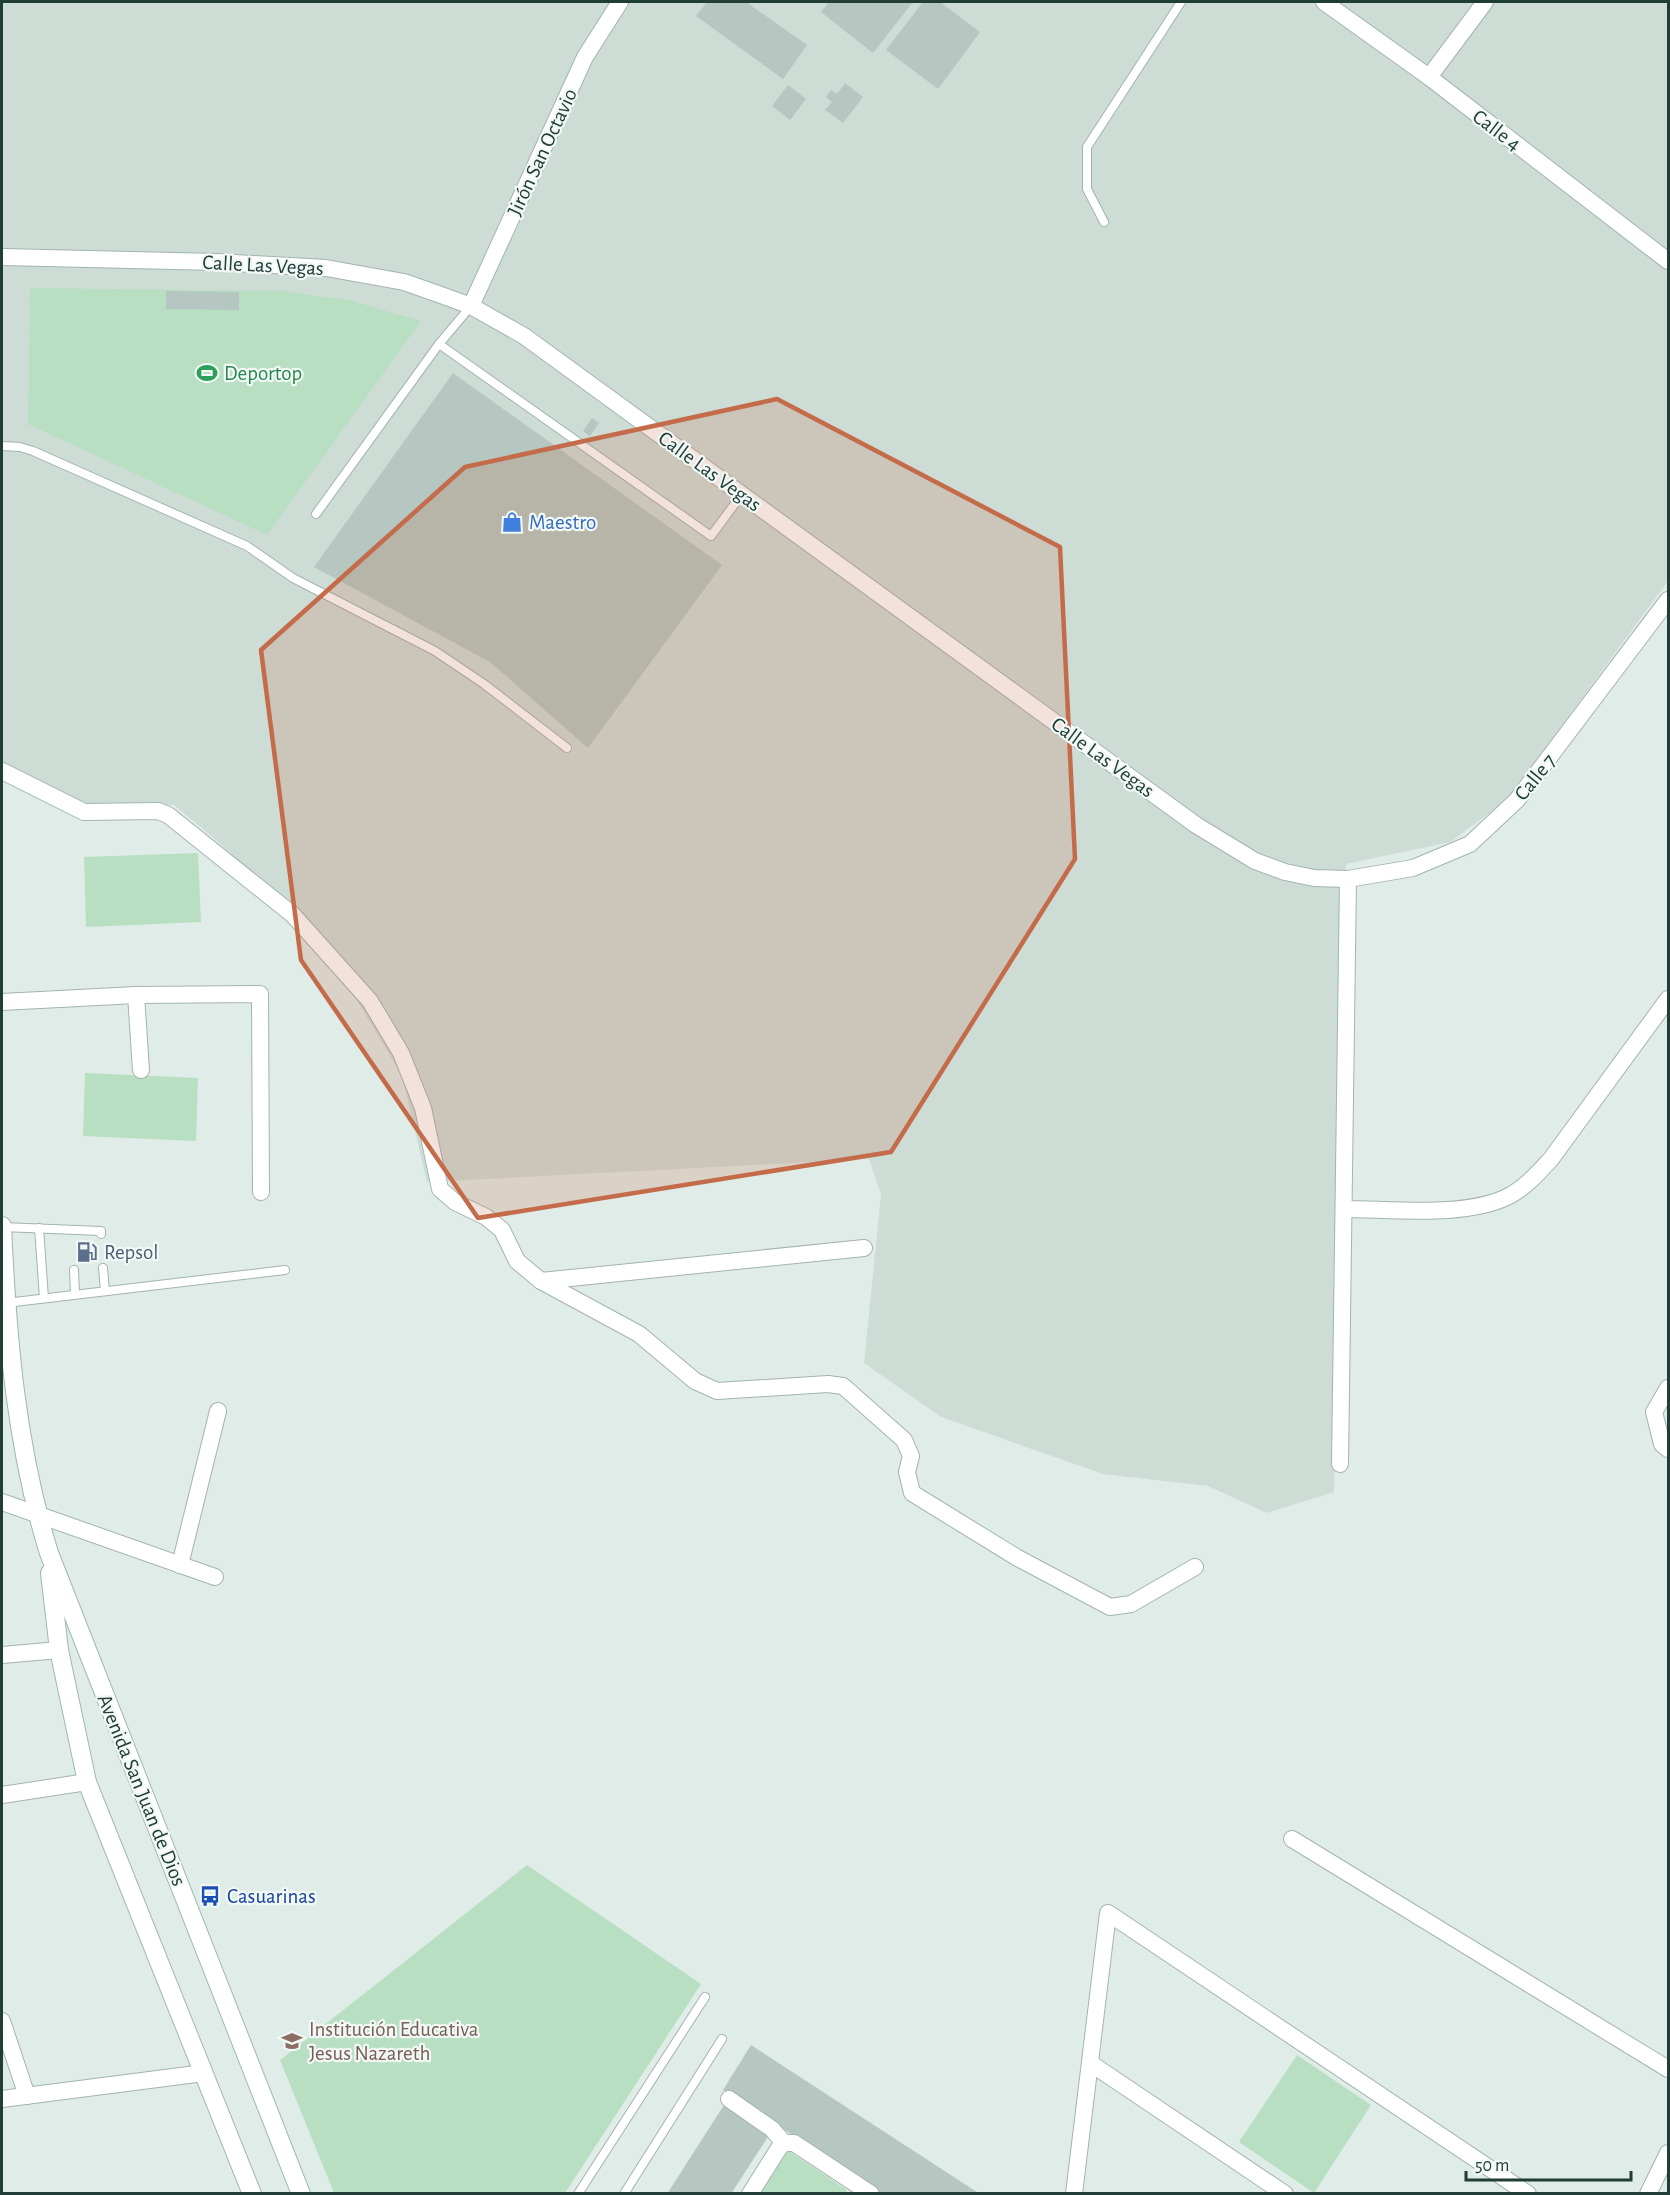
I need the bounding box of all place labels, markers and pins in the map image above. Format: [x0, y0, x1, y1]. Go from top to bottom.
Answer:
sports icon: Deportop [195, 361, 219, 385]
place label: Deportop [224, 363, 302, 384]
shop icon: Maestro [500, 510, 524, 534]
place label: Maestro [529, 512, 596, 533]
fuel station icon: Repsol [75, 1240, 99, 1264]
place label: Repsol [104, 1242, 159, 1263]
bus stop icon: Casuarinas [198, 1884, 222, 1908]
place label: Casuarinas [227, 1886, 316, 1907]
place label: Institución Educativa Jesus Nazareth [309, 2019, 479, 2064]
school or university icon: Institución Educativa Jesus Nazareth [280, 2029, 304, 2053]

